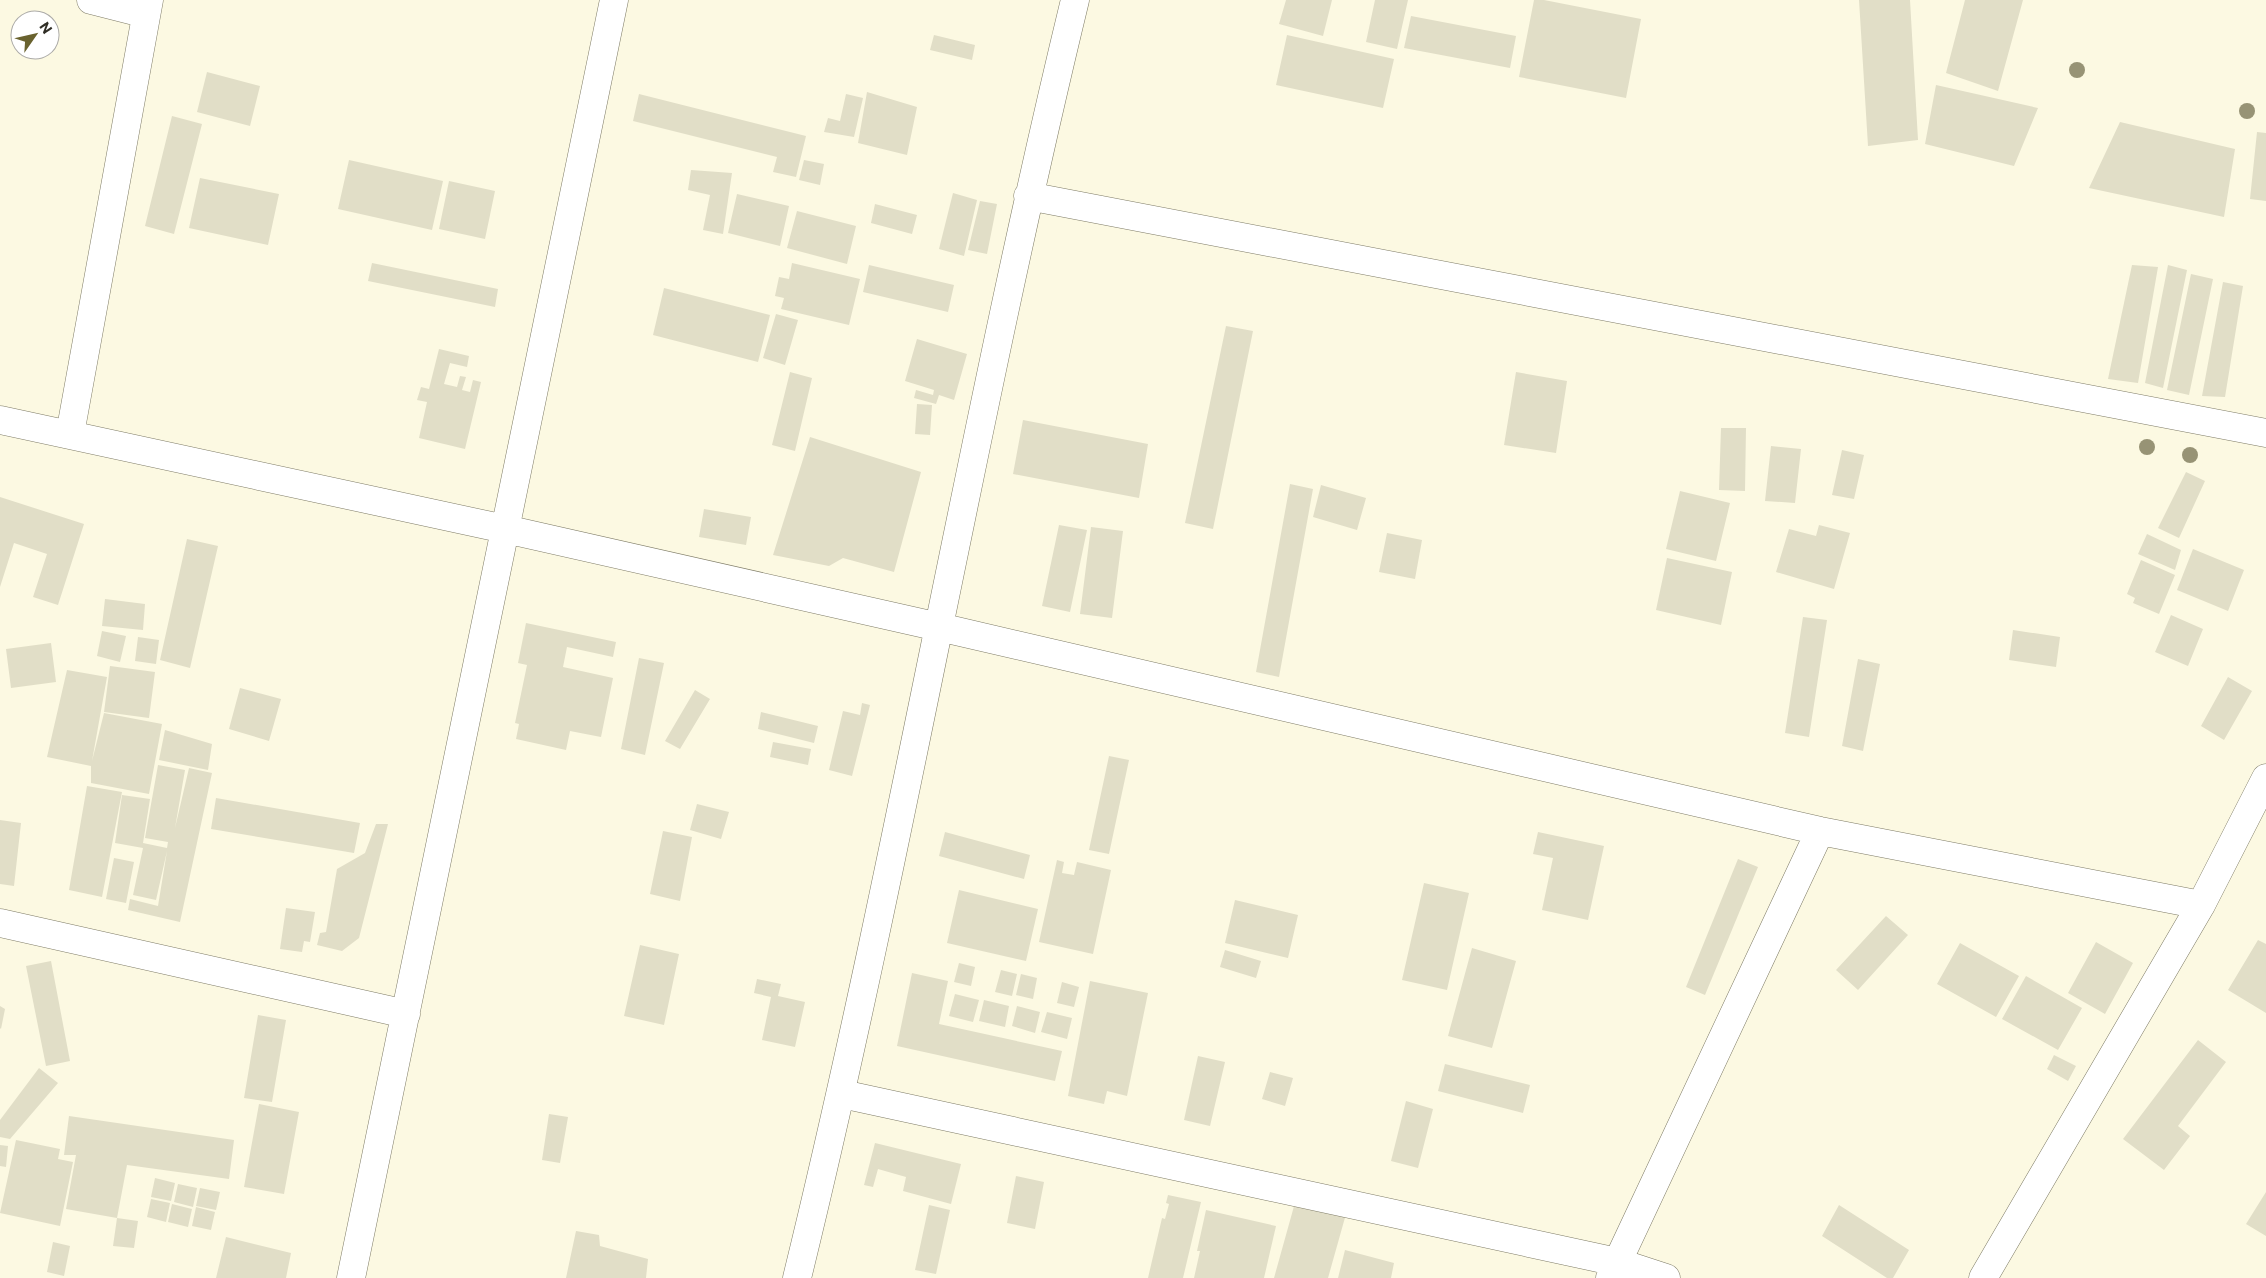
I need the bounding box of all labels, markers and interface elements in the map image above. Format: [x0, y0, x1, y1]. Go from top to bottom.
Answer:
north arrow [10, 10, 60, 60]
text: N [36, 18, 56, 37]

